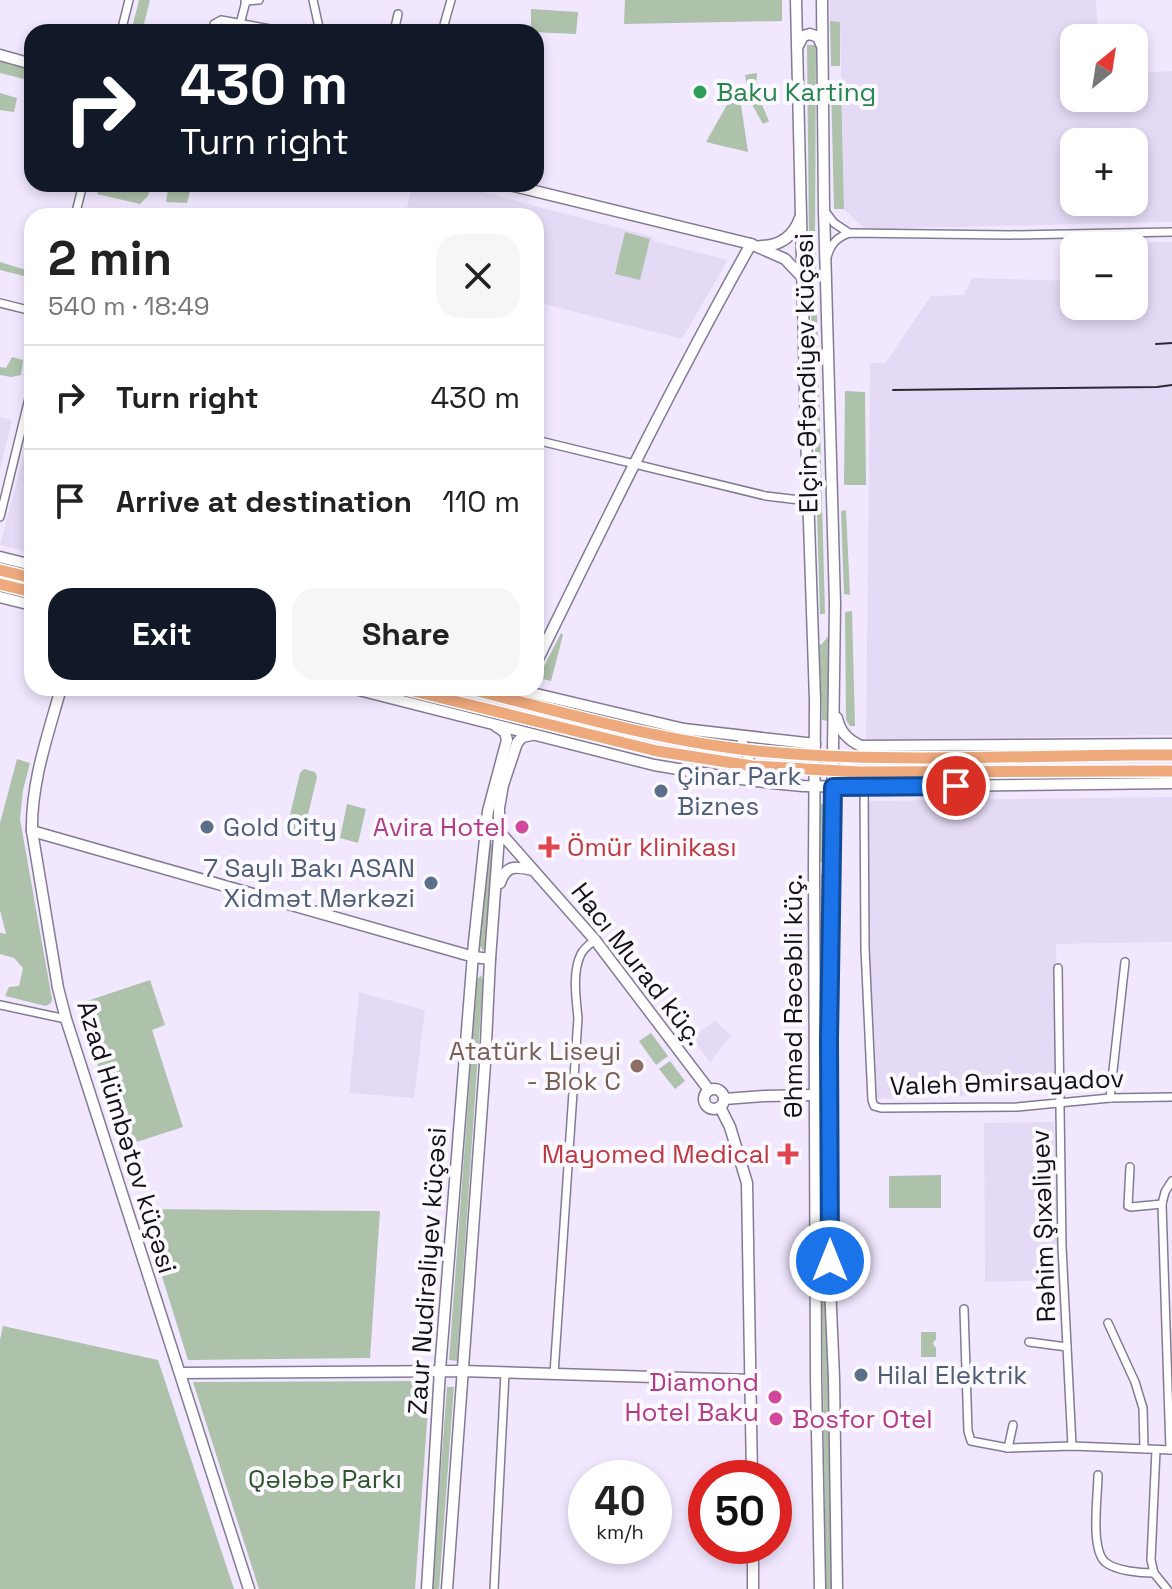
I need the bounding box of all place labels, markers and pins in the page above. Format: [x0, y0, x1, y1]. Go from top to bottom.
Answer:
place label: Baku Karting [716, 75, 876, 109]
marker: Baku Karting [691, 83, 709, 101]
pin [922, 752, 990, 820]
place label: Çinar Park Biznes [677, 759, 802, 823]
marker: Çinar Park Biznes [652, 782, 670, 800]
place label: Gold City [223, 810, 337, 844]
place label: Avira Hotel [373, 810, 506, 844]
marker: Gold City [198, 818, 216, 836]
marker: Avira Hotel [513, 818, 531, 836]
place label: Ömür klinikası [567, 830, 737, 864]
marker: Ömür klinikası [538, 836, 560, 858]
place label: 7 Saylı Bakı ASAN Xidmət Mərkəzi [203, 851, 415, 915]
marker: 7 Saylı Bakı ASAN Xidmət Mərkəzi [422, 874, 440, 892]
place label: Atatürk Liseyi - Blok C [449, 1034, 621, 1098]
marker: Atatürk Liseyi - Blok C [628, 1057, 646, 1075]
place label: Mayomed Medical [542, 1137, 770, 1171]
marker: Mayomed Medical [777, 1143, 799, 1165]
place label: Hilal Elektrik [877, 1358, 1027, 1392]
place label: Diamond Hotel Baku [624, 1365, 759, 1429]
marker: Hilal Elektrik [852, 1366, 870, 1384]
marker: Diamond Hotel Baku [766, 1388, 784, 1406]
place label: Bosfor Otel [792, 1402, 933, 1436]
marker: Bosfor Otel [767, 1410, 785, 1428]

